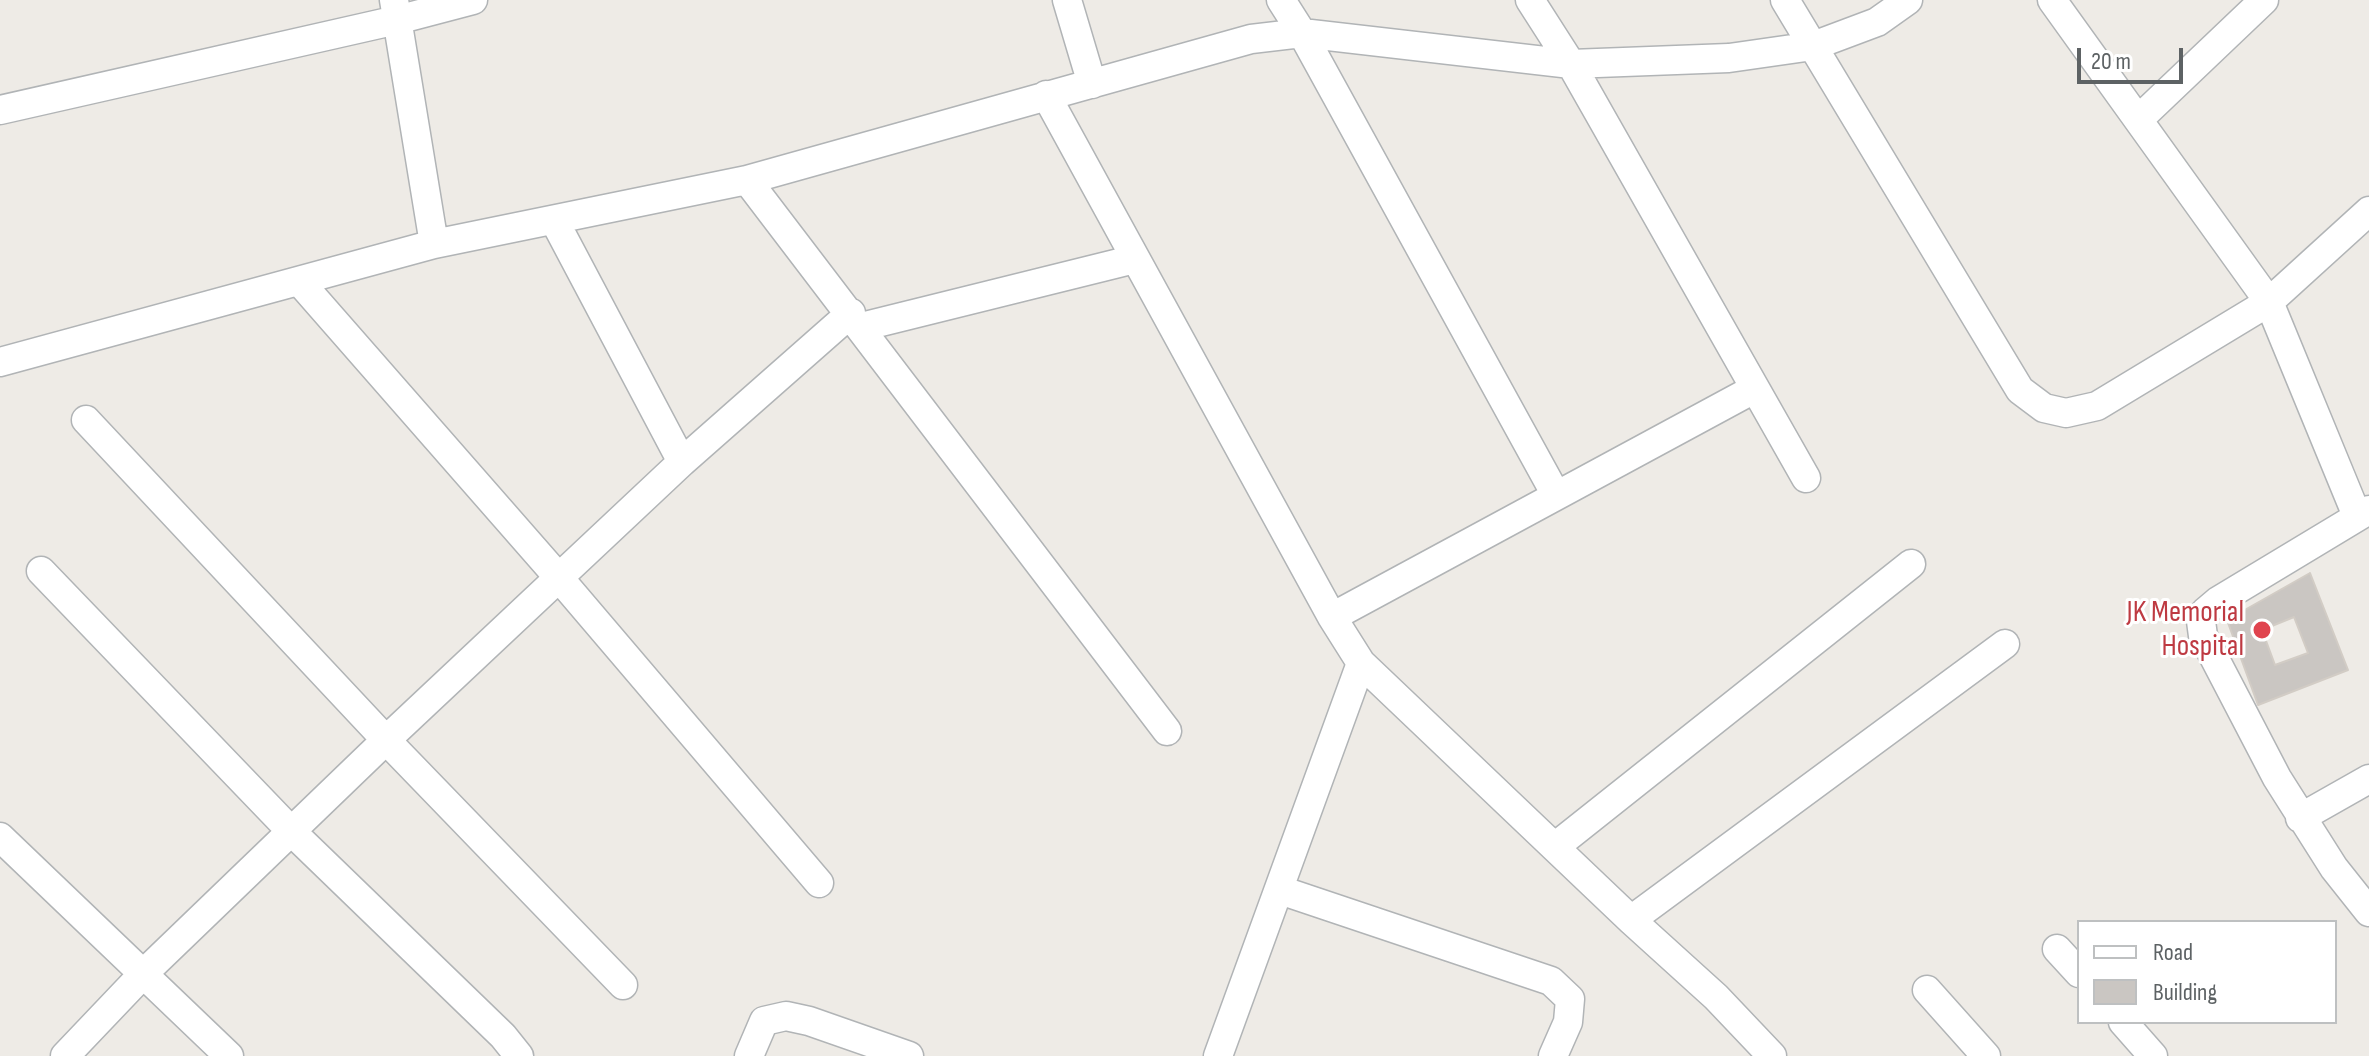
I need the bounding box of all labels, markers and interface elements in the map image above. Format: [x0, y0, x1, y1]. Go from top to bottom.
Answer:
scale bar [2081, 32, 2187, 82]
text: 20 m [2091, 47, 2131, 76]
place label: JK Memorial Hospital [2127, 595, 2244, 666]
marker: JK Memorial Hospital [2251, 619, 2273, 641]
legend [2077, 920, 2337, 1024]
text: Road [2153, 938, 2193, 967]
text: Building [2153, 978, 2217, 1007]

